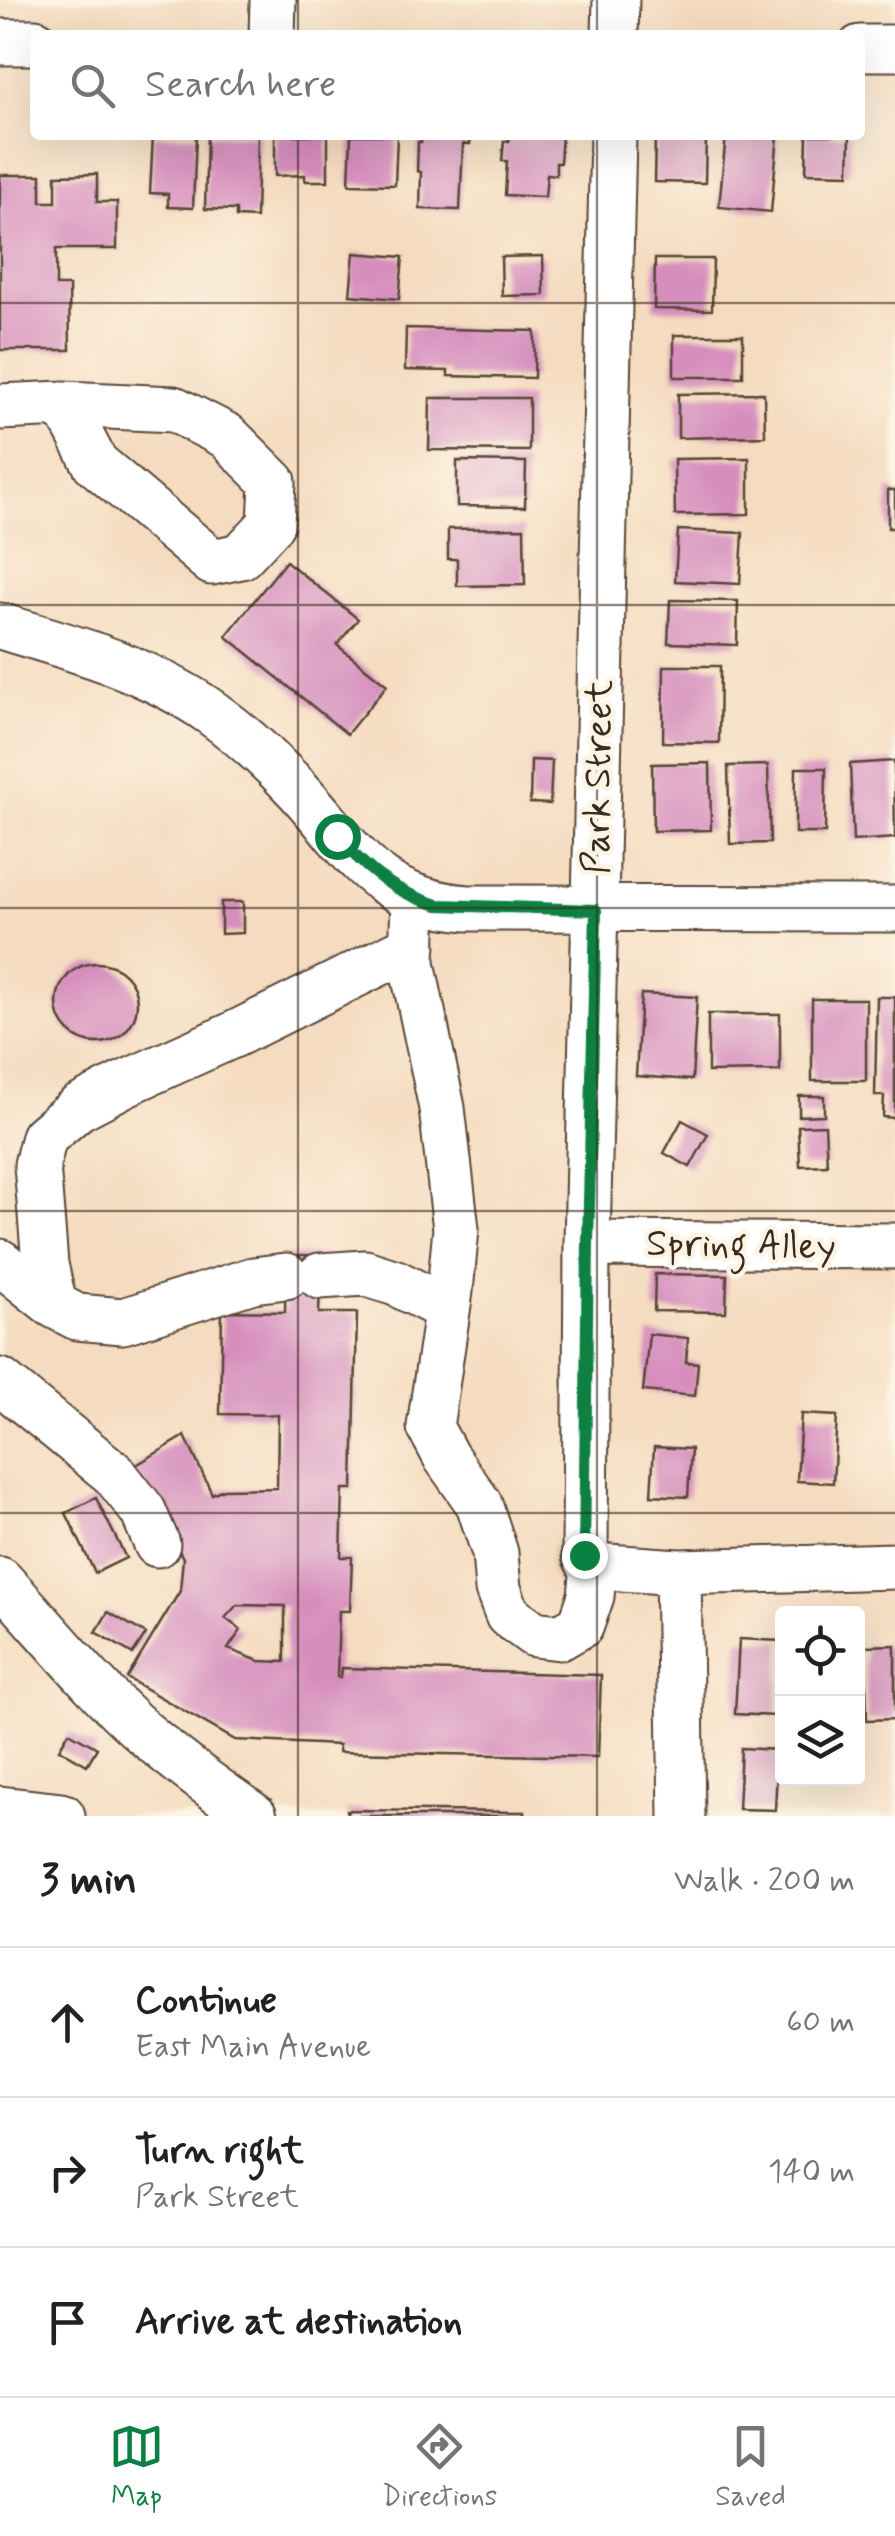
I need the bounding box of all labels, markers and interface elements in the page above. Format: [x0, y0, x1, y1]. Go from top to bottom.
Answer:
search box [30, 30, 865, 140]
icon: search [65, 58, 120, 113]
text: Search here [145, 61, 336, 110]
street label: Park Street [573, 679, 625, 875]
route start [315, 814, 361, 860]
street label: Spring Alley [646, 1220, 836, 1276]
route end [562, 1533, 608, 1579]
map controls [775, 1606, 865, 1786]
button: locate [775, 1606, 865, 1696]
button: layers [775, 1696, 865, 1786]
text: 3 min [40, 1854, 137, 1909]
text: Walk · 200 m [674, 1860, 855, 1902]
text: Continue [135, 1977, 277, 2026]
icon: ahead [40, 1995, 95, 2050]
text: 60 m [786, 2001, 855, 2043]
text: East Main Avenue [135, 2026, 371, 2068]
text: Turn right [135, 2127, 304, 2176]
icon: right [40, 2145, 95, 2200]
text: 140 m [768, 2151, 855, 2193]
text: Park Street [135, 2176, 299, 2218]
icon: arrive [40, 2295, 95, 2350]
text: Arrive at destination [135, 2298, 462, 2347]
tab: Map [109, 2419, 164, 2516]
tab: Directions [382, 2419, 497, 2516]
tab: Saved [715, 2419, 786, 2516]

